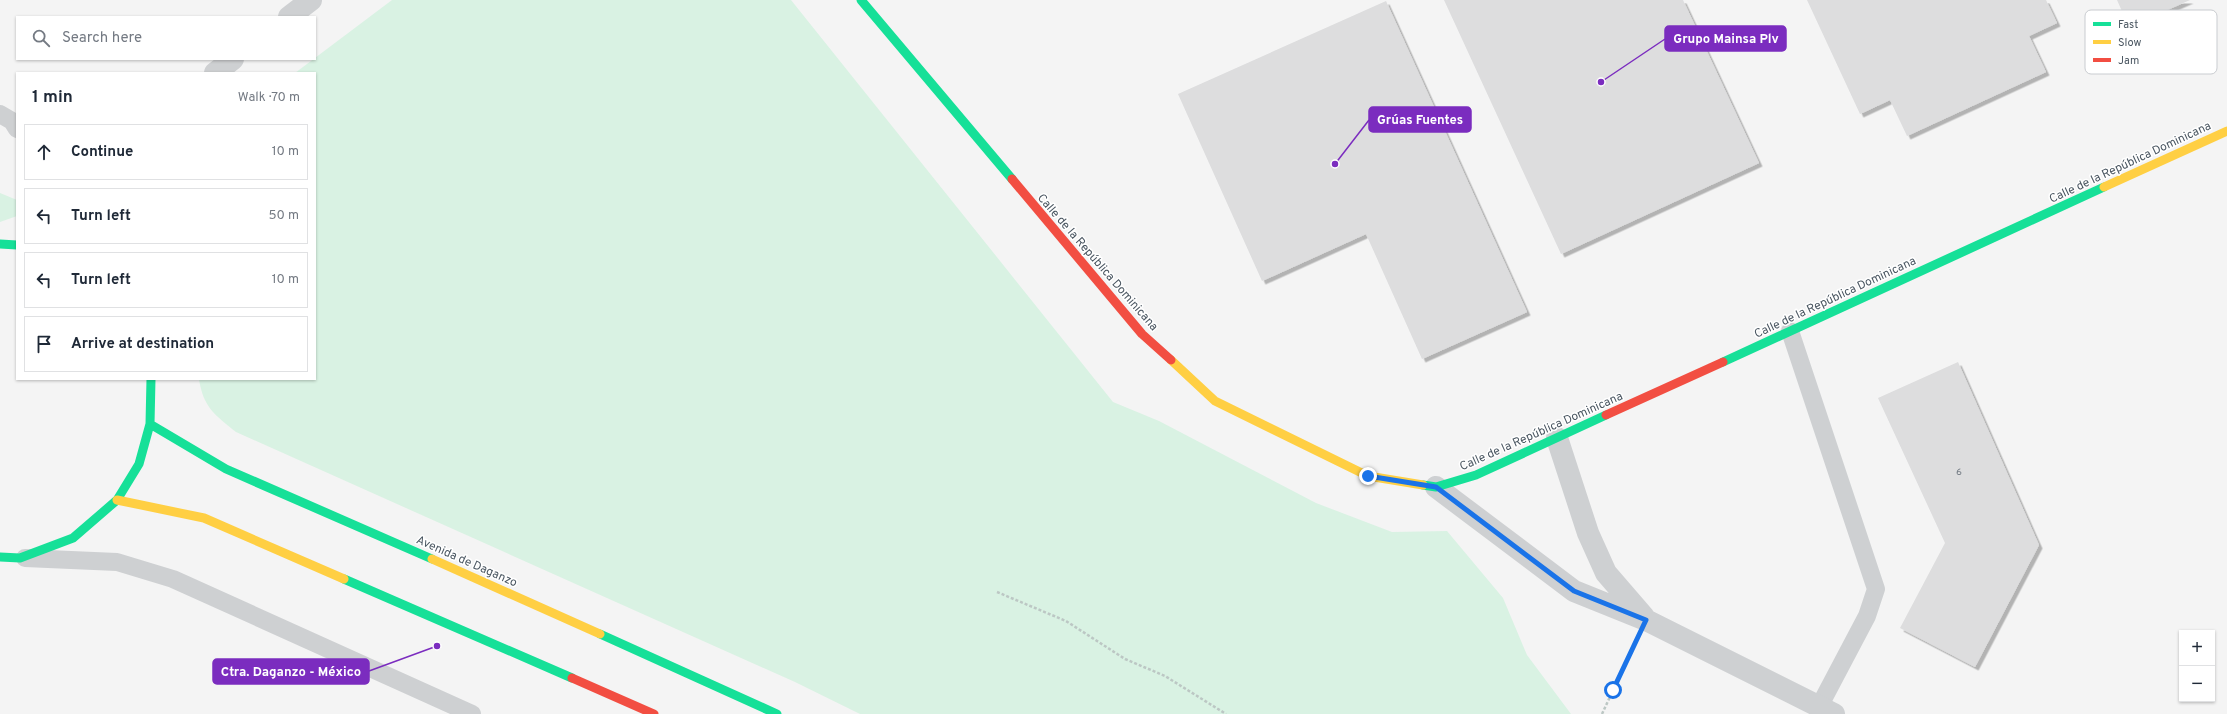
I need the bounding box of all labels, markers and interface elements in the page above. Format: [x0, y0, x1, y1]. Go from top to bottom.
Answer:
legend [2085, 10, 2217, 74]
search box [16, 16, 316, 60]
text: Fast [2118, 18, 2138, 32]
callout: Grupo Mainsa Plv [1665, 26, 1786, 51]
icon: search [30, 27, 52, 49]
text: Search here [62, 29, 142, 48]
text: Grupo Mainsa Plv [1673, 32, 1779, 48]
text: Slow [2118, 36, 2141, 50]
text: Jam [2118, 54, 2139, 68]
text: 1 min [32, 87, 73, 109]
text: Walk · 70 m [238, 90, 300, 106]
callout: Grúas Fuentes [1369, 107, 1471, 132]
text: Grúas Fuentes [1377, 113, 1463, 129]
street label: Calle de la República Dominicana [2047, 118, 2214, 208]
icon: ahead [33, 141, 55, 163]
text: Continue [71, 143, 133, 162]
text: 10 m [272, 144, 299, 160]
street label: Calle de la República Dominicana [1033, 191, 1161, 335]
icon: left [33, 205, 55, 227]
text: Turn left [71, 207, 131, 226]
text: 50 m [269, 208, 299, 224]
street label: Calle de la República Dominicana [1752, 253, 1919, 343]
icon: left [33, 269, 55, 291]
text: Turn left [71, 271, 131, 290]
text: 10 m [272, 272, 299, 288]
icon: arrive [33, 333, 55, 355]
text: Arrive at destination [71, 335, 214, 354]
street label: Calle de la República Dominicana [1457, 389, 1625, 475]
house number: 6 [1956, 466, 1962, 479]
route end [1359, 467, 1377, 485]
street label: Avenida de Daganzo [414, 532, 520, 592]
map controls [2179, 630, 2215, 702]
button: + [2179, 630, 2215, 666]
callout: Ctra. Daganzo - México [213, 659, 369, 684]
text: Ctra. Daganzo - México [221, 665, 361, 681]
button: − [2179, 666, 2215, 702]
route start [1604, 681, 1622, 699]

